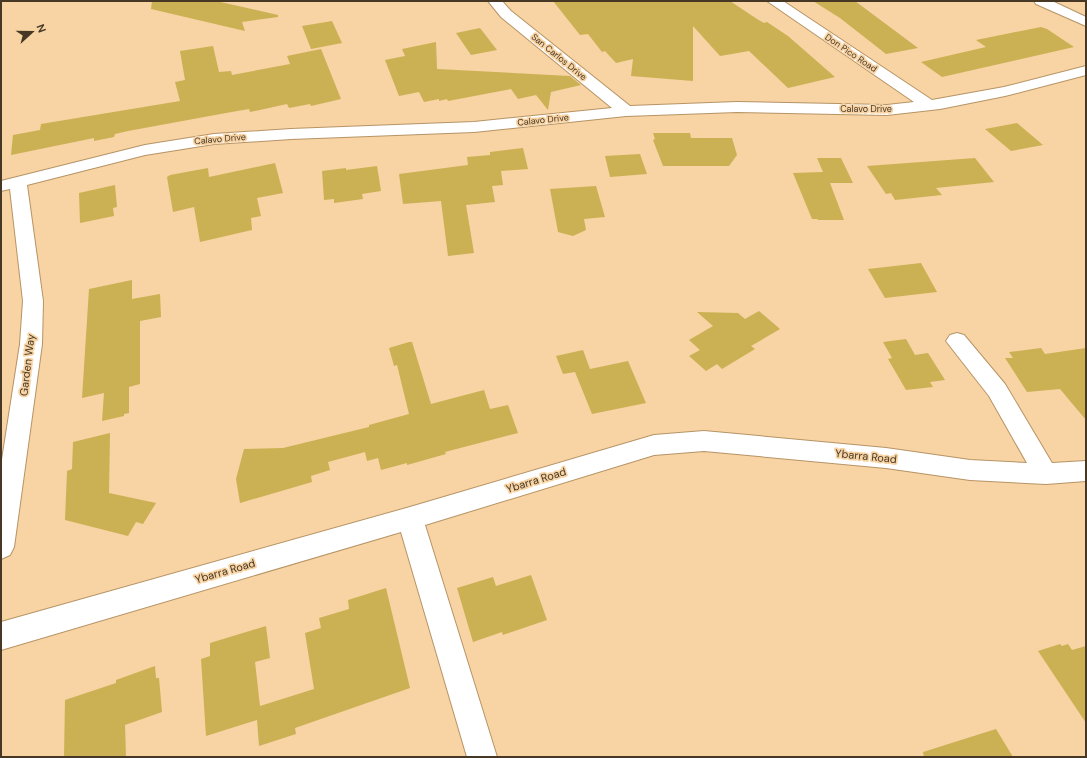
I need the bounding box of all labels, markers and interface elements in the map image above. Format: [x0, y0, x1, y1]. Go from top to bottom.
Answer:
north arrow [12, 12, 52, 52]
text: N [33, 22, 49, 35]
street label: San Carlos Drive [529, 31, 589, 83]
street label: Don Pico Road [823, 31, 880, 75]
street label: Calavo Drive [840, 103, 892, 115]
street label: Calavo Drive [517, 111, 569, 129]
street label: Calavo Drive [194, 131, 246, 147]
street label: Garden Way [16, 333, 38, 397]
street label: Ybarra Road [834, 446, 898, 466]
street label: Ybarra Road [504, 464, 568, 496]
street label: Ybarra Road [193, 556, 257, 586]

